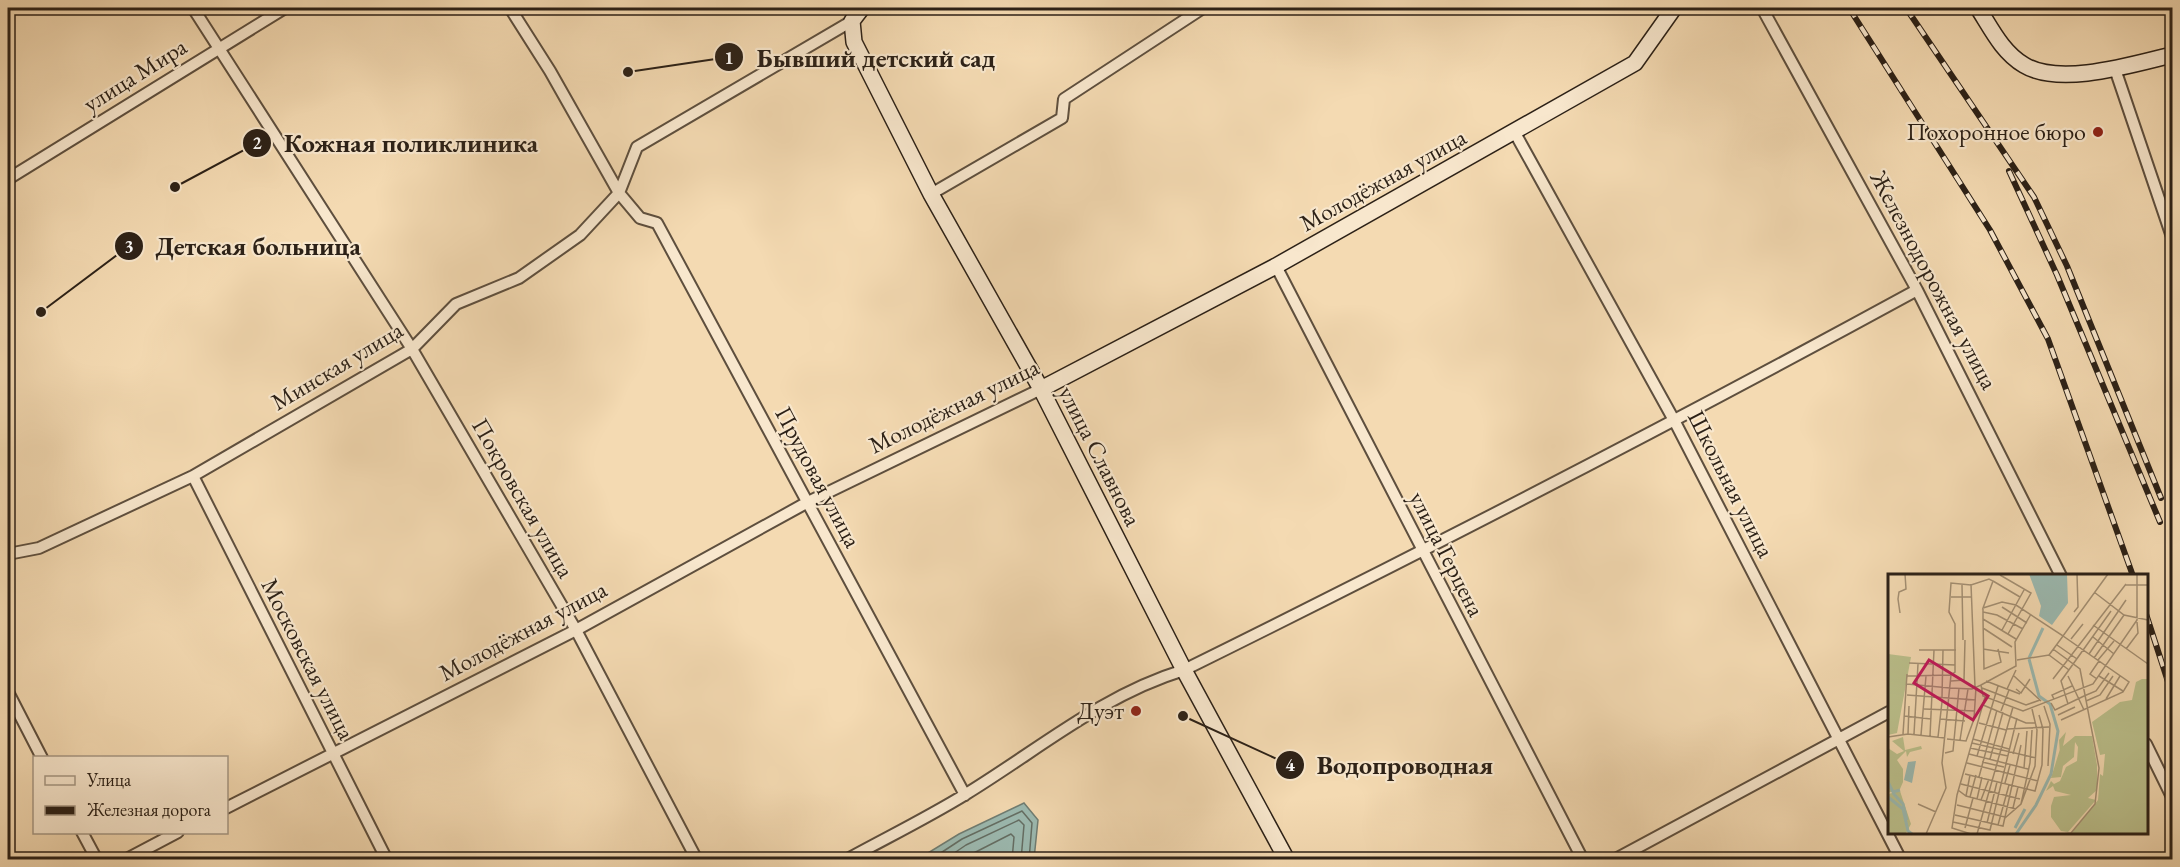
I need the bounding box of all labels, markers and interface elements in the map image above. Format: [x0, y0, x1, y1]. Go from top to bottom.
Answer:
street label: улица Мира [77, 30, 193, 119]
callout: Бывший детский сад [714, 35, 1007, 79]
text: Бывший детский сад [757, 41, 996, 75]
text: 1 [724, 46, 734, 69]
place label: Похоронное бюро [1907, 116, 2086, 147]
callout: Кожная поликлиника [242, 121, 550, 165]
street label: Молодёжная улица [1294, 121, 1472, 238]
marker: Похоронное бюро [2091, 125, 2105, 139]
text: Кожная поликлиника [284, 126, 539, 160]
text: 2 [252, 131, 262, 154]
street label: Железнодорожная улица [1863, 164, 2005, 395]
callout: Детская больница [114, 224, 373, 268]
text: Детская больница [155, 229, 361, 263]
text: 3 [124, 235, 134, 258]
street label: Минская улица [265, 314, 409, 417]
street label: Молодёжная улица [864, 351, 1044, 460]
street label: улица Славнова [1052, 380, 1149, 531]
street label: Прудовая улица [768, 401, 869, 553]
street label: Школьная улица [1681, 405, 1782, 563]
street label: Покровская улица [465, 412, 582, 584]
street label: улица Герцена [1403, 486, 1492, 622]
street label: Московская улица [254, 573, 363, 745]
street label: Молодёжная улица [434, 573, 612, 688]
inset map [1888, 574, 2147, 834]
place label: Дуэт [1077, 695, 1124, 726]
marker: Дуэт [1129, 704, 1143, 718]
callout: Водопроводная [1275, 743, 1506, 787]
text: Водопроводная [1317, 748, 1493, 782]
text: 4 [1285, 753, 1295, 776]
legend [33, 756, 228, 834]
text: Улица [86, 768, 132, 791]
text: Железная дорога [86, 798, 212, 821]

